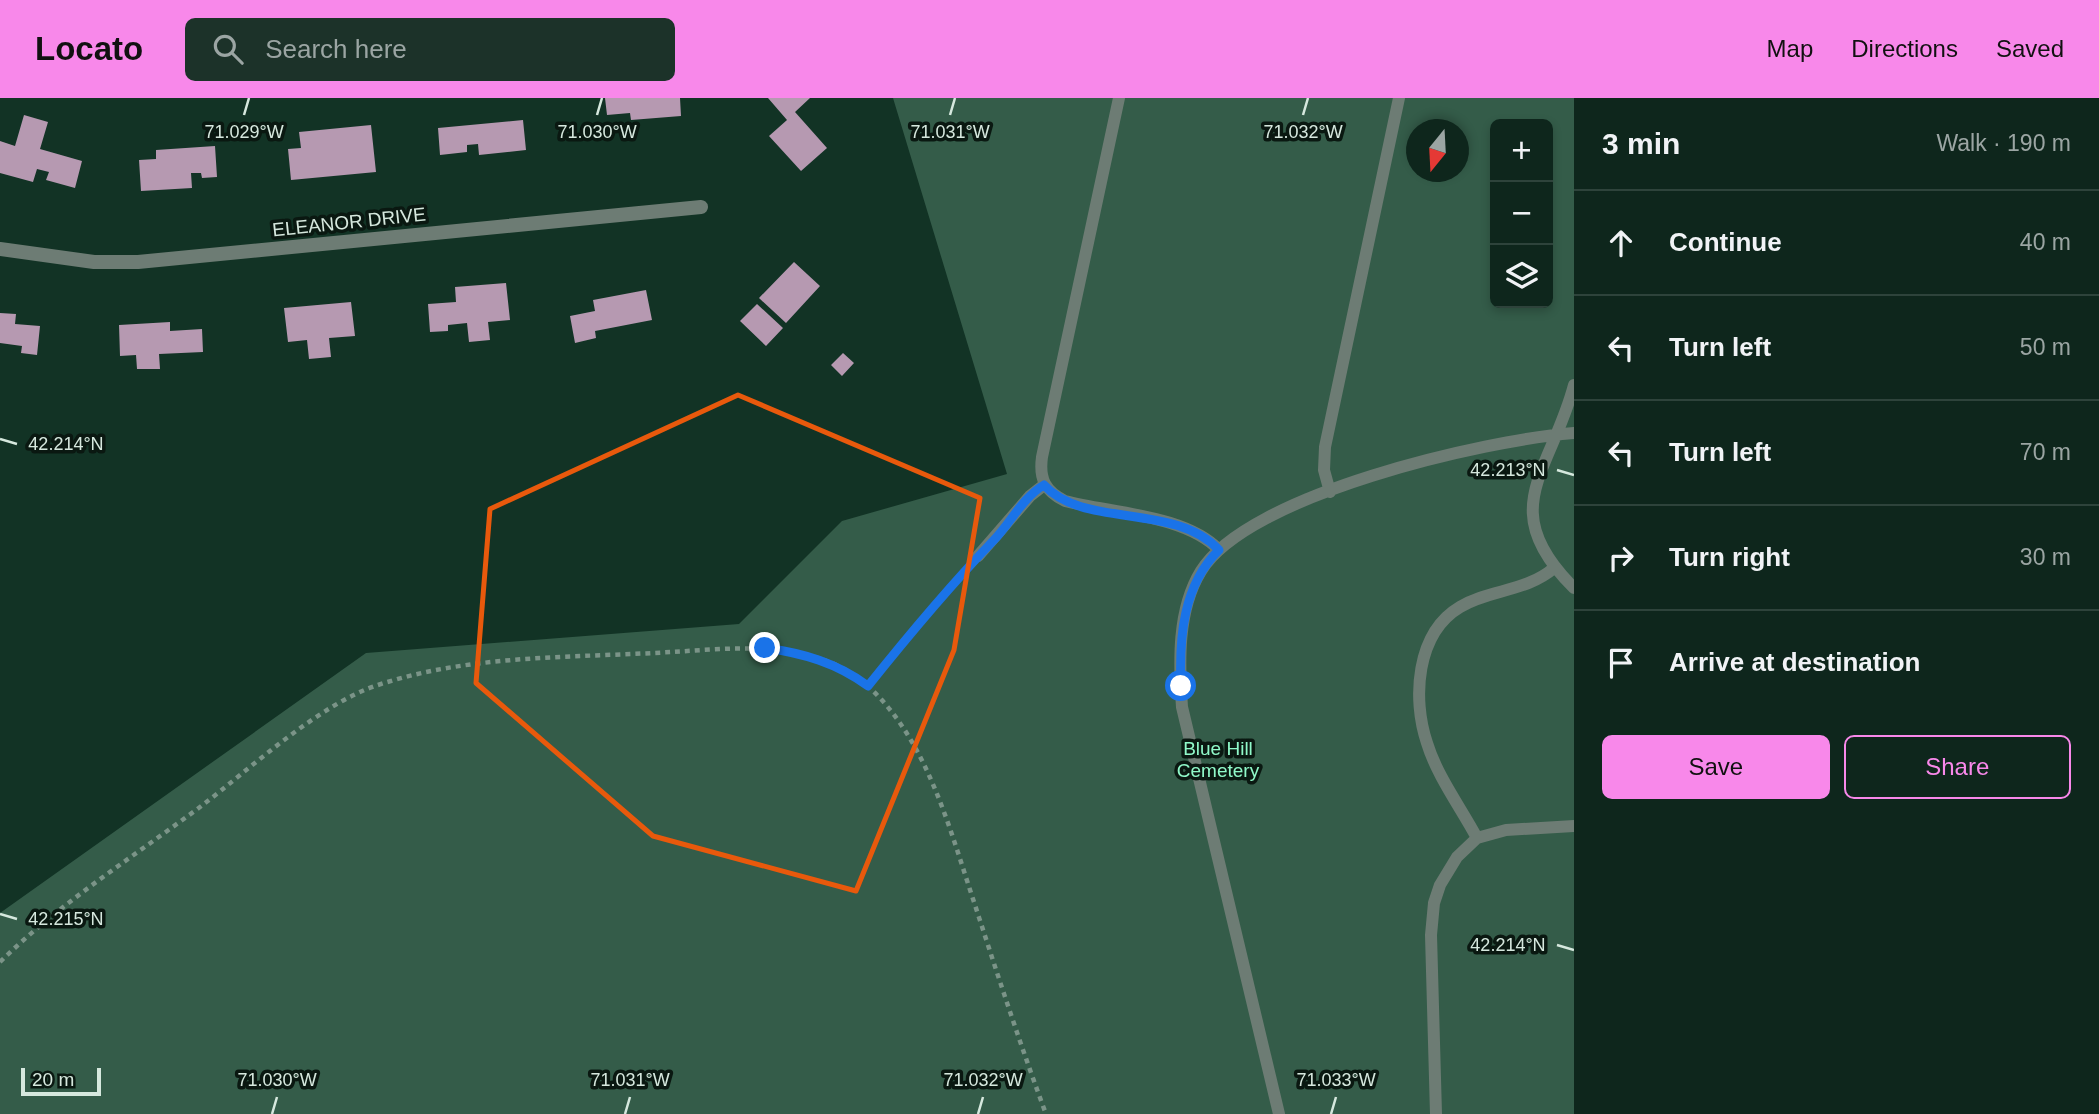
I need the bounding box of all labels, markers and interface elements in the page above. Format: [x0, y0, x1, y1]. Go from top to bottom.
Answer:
search box [185, 18, 675, 81]
text: Locato [35, 30, 143, 67]
icon: search [209, 30, 247, 68]
text: Search here [265, 34, 407, 64]
text: Map [1767, 35, 1813, 62]
text: Directions [1851, 35, 1958, 62]
text: Saved [1996, 35, 2064, 62]
north arrow [1406, 119, 1469, 182]
map controls [1490, 119, 1553, 308]
button: + [1490, 119, 1553, 182]
text: 71.029°W [204, 122, 284, 142]
text: 71.030°W [557, 122, 637, 142]
text: 71.031°W [910, 122, 990, 142]
text: 71.032°W [1263, 122, 1343, 142]
text: 3 min [1602, 127, 1680, 160]
text: Walk · 190 m [1936, 130, 2071, 156]
button: − [1490, 182, 1553, 245]
street label: ELEANOR DRIVE [271, 204, 427, 240]
icon: ahead [1602, 224, 1640, 262]
text: Continue [1669, 227, 1782, 257]
text: 40 m [2020, 229, 2071, 255]
button: layers [1490, 245, 1553, 308]
icon: left [1602, 329, 1640, 367]
text: Turn left [1669, 332, 1771, 362]
text: 50 m [2020, 334, 2071, 360]
text: 42.214°N [28, 434, 104, 454]
icon: left [1602, 434, 1640, 472]
text: Turn left [1669, 437, 1771, 467]
text: 70 m [2020, 439, 2071, 465]
text: 42.213°N [1470, 460, 1546, 480]
icon: right [1602, 539, 1640, 577]
text: Turn right [1669, 542, 1790, 572]
text: 30 m [2020, 544, 2071, 570]
route end [749, 632, 780, 663]
icon: arrive [1602, 644, 1640, 682]
text: Arrive at destination [1669, 647, 1920, 677]
route start [1165, 670, 1196, 701]
button: Save [1602, 735, 1830, 799]
button: Share [1844, 735, 2071, 799]
park label: Blue Hill Cemetery [1177, 738, 1260, 781]
text: 42.215°N [28, 909, 104, 929]
text: 42.214°N [1470, 935, 1546, 955]
scale bar [21, 1065, 102, 1097]
text: 20 m [32, 1069, 74, 1090]
text: 71.030°W [237, 1070, 317, 1090]
text: 71.031°W [590, 1070, 670, 1090]
text: 71.032°W [943, 1070, 1023, 1090]
text: 71.033°W [1296, 1070, 1376, 1090]

